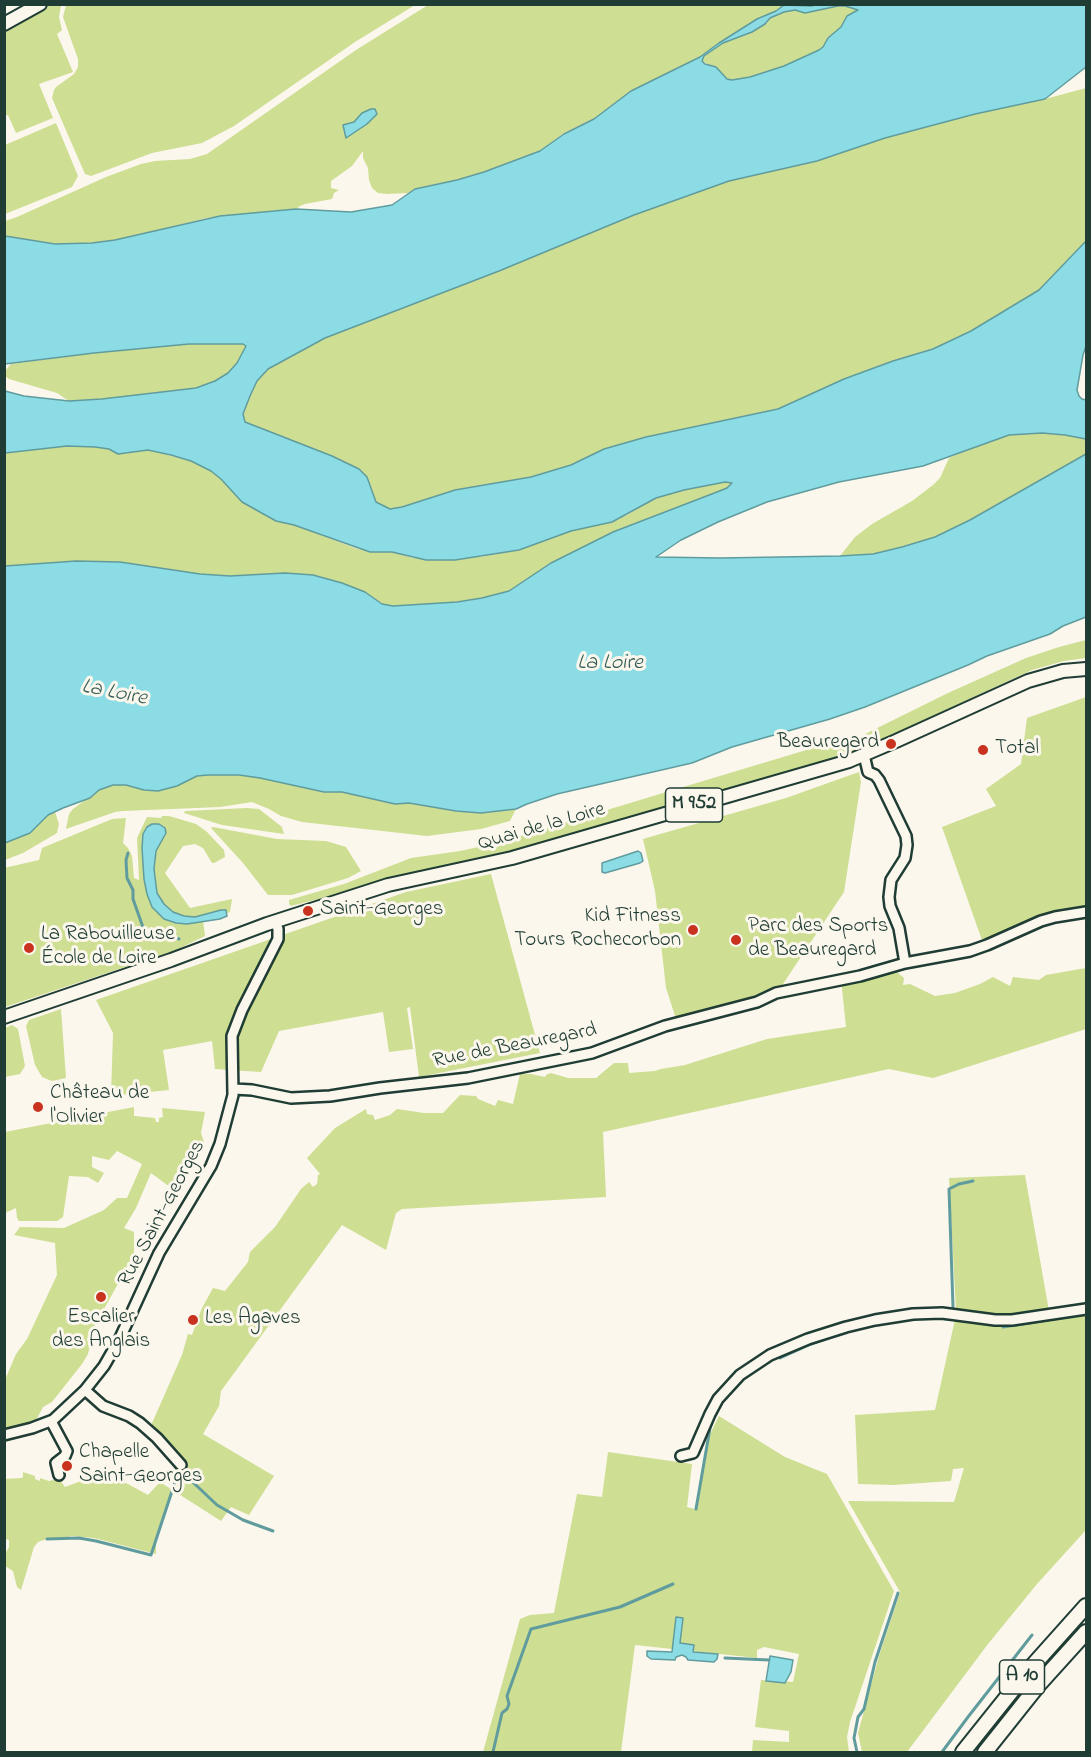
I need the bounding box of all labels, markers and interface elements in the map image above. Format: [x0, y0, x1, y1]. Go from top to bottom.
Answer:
water label: La Loire [577, 651, 643, 677]
water label: La Loire [79, 675, 149, 713]
place label: Beauregard [777, 731, 879, 757]
marker: Beauregard [884, 737, 898, 751]
place label: Total [995, 737, 1039, 763]
marker: Total [976, 743, 990, 757]
road number: M 952 [666, 788, 722, 822]
street label: Quai de la Loire [476, 798, 608, 858]
place label: Saint-Georges [320, 898, 443, 924]
marker: Saint-Georges [301, 904, 315, 918]
place label: Kid Fitness Tours Rochecorbon [514, 905, 681, 955]
place label: Parc des Sports de Beauregard [748, 915, 889, 965]
place label: La Rabouilleuse École de Loire [41, 923, 175, 973]
marker: Kid Fitness Tours Rochecorbon [686, 923, 700, 937]
marker: Parc des Sports de Beauregard [729, 933, 743, 947]
marker: La Rabouilleuse École de Loire [22, 941, 36, 955]
street label: Rue de Beauregard [431, 1019, 599, 1075]
place label: Château de l'Olivier [50, 1082, 149, 1132]
marker: Château de l'Olivier [31, 1100, 45, 1114]
street label: Rue Saint-Georges [114, 1137, 212, 1291]
marker: Escalier des Anglais [94, 1290, 108, 1304]
place label: Escalier des Anglais [52, 1306, 150, 1356]
place label: Les Agaves [205, 1307, 301, 1333]
marker: Les Agaves [186, 1313, 200, 1327]
place label: Chapelle Saint-Georges [79, 1441, 202, 1491]
marker: Chapelle Saint-Georges [60, 1459, 74, 1473]
road number: A 10 [1000, 1660, 1044, 1694]

